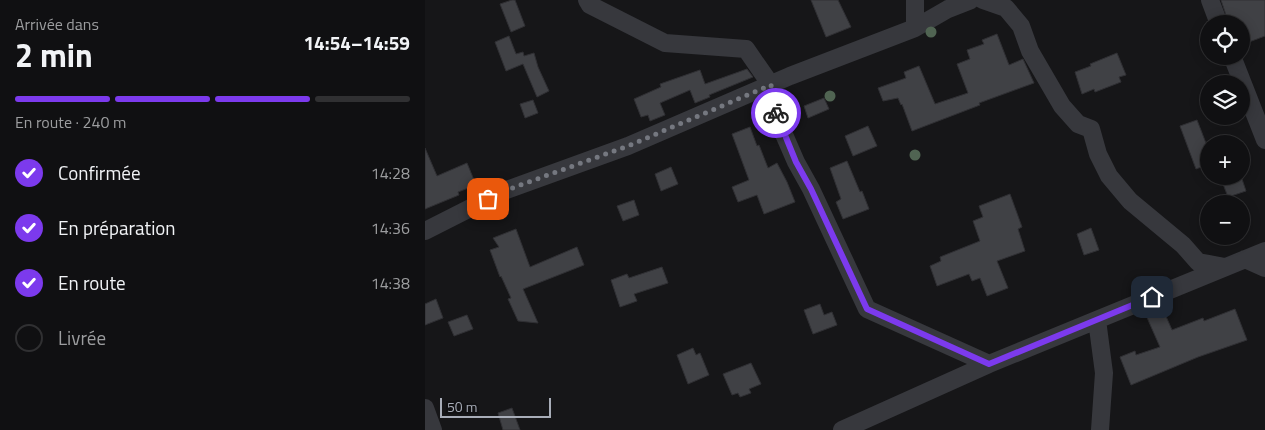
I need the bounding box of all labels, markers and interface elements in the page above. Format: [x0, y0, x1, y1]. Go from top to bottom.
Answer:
text: Arrivée dans [15, 12, 99, 36]
map controls [1200, 15, 1250, 245]
button: locate [1200, 15, 1250, 65]
text: 14:54–14:59 [303, 28, 410, 57]
text: 2 min [15, 31, 93, 79]
button: layers [1200, 75, 1250, 125]
courier [751, 88, 801, 138]
icon: bike [762, 99, 790, 127]
text: En route · 240 m [15, 110, 126, 134]
button: + [1200, 135, 1250, 185]
text: Confirmée [58, 158, 140, 187]
icon: check [15, 159, 43, 187]
text: 14:28 [371, 161, 410, 185]
pin [467, 178, 509, 220]
icon: bag [474, 185, 502, 213]
button: − [1200, 195, 1250, 245]
text: En préparation [58, 213, 176, 242]
icon: check [15, 214, 43, 242]
text: 14:36 [371, 216, 410, 240]
text: En route [58, 268, 126, 297]
icon: check [15, 269, 43, 297]
text: 14:38 [371, 271, 410, 295]
pin [1131, 276, 1173, 318]
icon: home [1138, 283, 1166, 311]
text: Livrée [58, 323, 106, 352]
scale bar [440, 395, 551, 418]
text: 50 m [447, 396, 477, 417]

